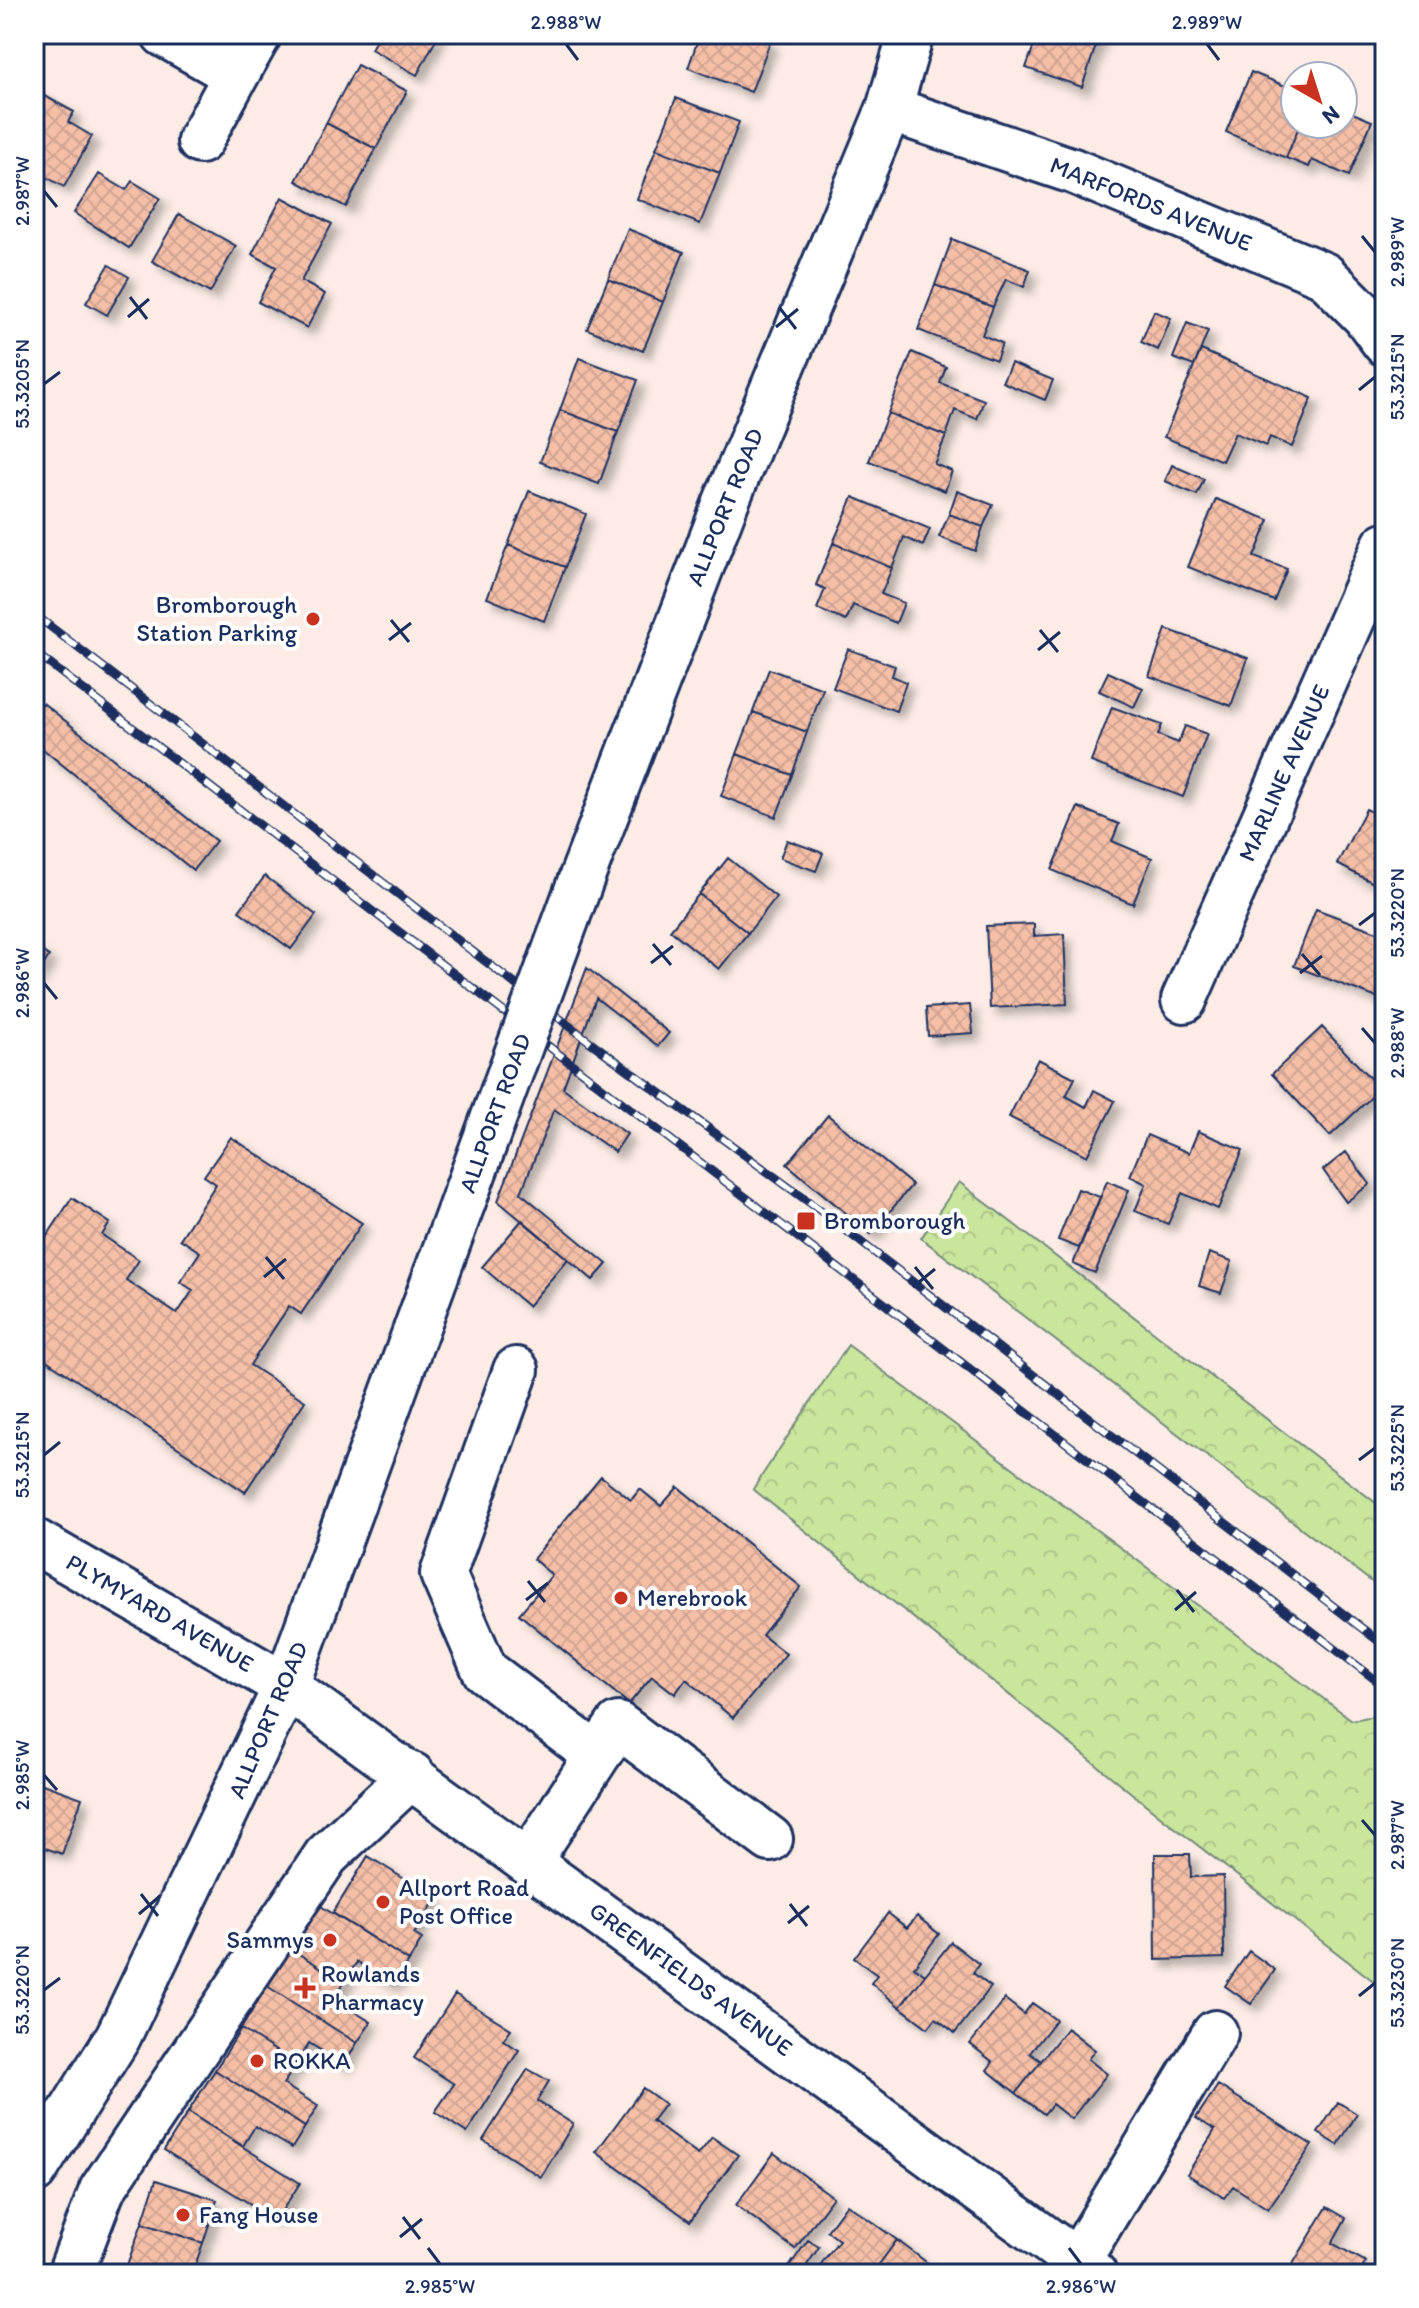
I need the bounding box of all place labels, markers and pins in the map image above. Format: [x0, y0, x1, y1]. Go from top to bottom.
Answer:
place label: Bromborough Station Parking [136, 590, 298, 647]
marker: Bromborough Station Parking [304, 610, 322, 628]
place label: Bromborough [824, 1206, 966, 1235]
marker: Bromborough [795, 1210, 817, 1232]
place label: Merebrook [637, 1583, 748, 1612]
marker: Merebrook [612, 1589, 630, 1607]
place label: Allport Road Post Office [399, 1873, 529, 1930]
marker: Allport Road Post Office [374, 1893, 392, 1911]
place label: Sammys [226, 1925, 314, 1954]
marker: Sammys [321, 1931, 339, 1949]
place label: Rowlands Pharmacy [321, 1959, 424, 2016]
marker: Rowlands Pharmacy [296, 1979, 314, 1997]
place label: ROKKA [273, 2046, 351, 2075]
marker: ROKKA [248, 2052, 266, 2070]
place label: Fang House [199, 2200, 319, 2229]
marker: Fang House [174, 2206, 192, 2224]

